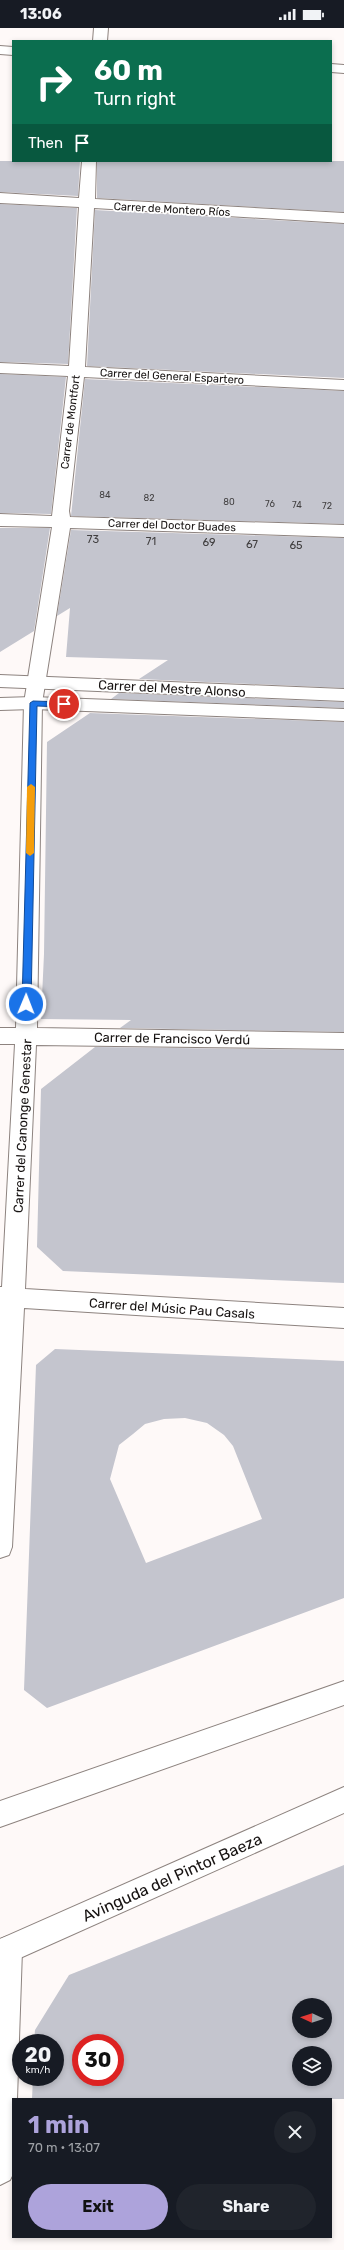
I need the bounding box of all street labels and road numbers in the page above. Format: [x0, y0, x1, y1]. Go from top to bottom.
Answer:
street label: Carrer de Montero Ríos [113, 200, 231, 219]
street label: Carrer del General Espartero [100, 366, 244, 387]
street label: Carrer de Montfort [58, 374, 83, 470]
street label: Carrer del Doctor Buades [108, 517, 237, 534]
street label: Carrer del Mestre Alonso [98, 677, 246, 700]
street label: Carrer de Francisco Verdú [94, 1030, 250, 1047]
street label: Carrer del Canonge Genestar [10, 1038, 36, 1214]
street label: Carrer del Músic Pau Casals [89, 1295, 256, 1322]
street label: Avinguda del Pintor Baeza [79, 1829, 265, 1926]

